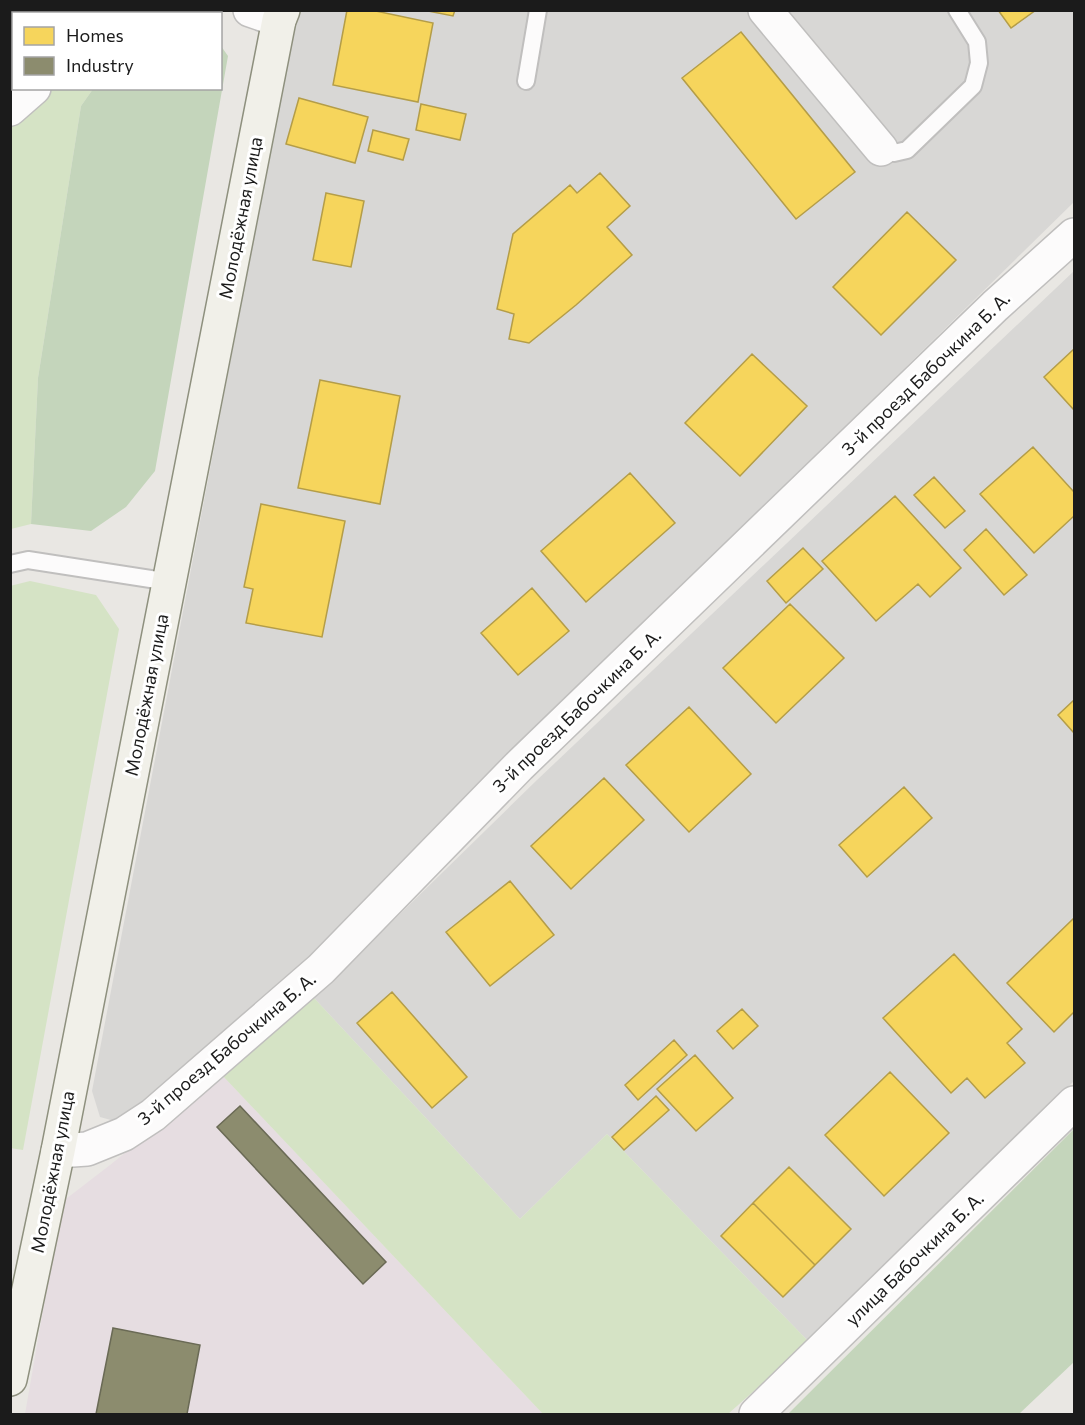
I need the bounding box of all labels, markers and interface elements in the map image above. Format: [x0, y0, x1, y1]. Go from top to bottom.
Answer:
legend [12, 12, 222, 90]
text: Homes [66, 24, 124, 46]
text: Industry [66, 54, 134, 76]
street label: Молодёжная улица [213, 135, 267, 301]
street label: 3-й проезд Бабочкина Б. А. [836, 287, 1014, 460]
street label: Молодёжная улица [119, 612, 173, 778]
street label: 3-й проезд Бабочкина Б. А. [487, 624, 665, 797]
street label: 3-й проезд Бабочкина Б. А. [133, 967, 320, 1129]
street label: Молодёжная улица [25, 1089, 79, 1255]
street label: улица Бабочкина Б. А. [841, 1187, 988, 1330]

